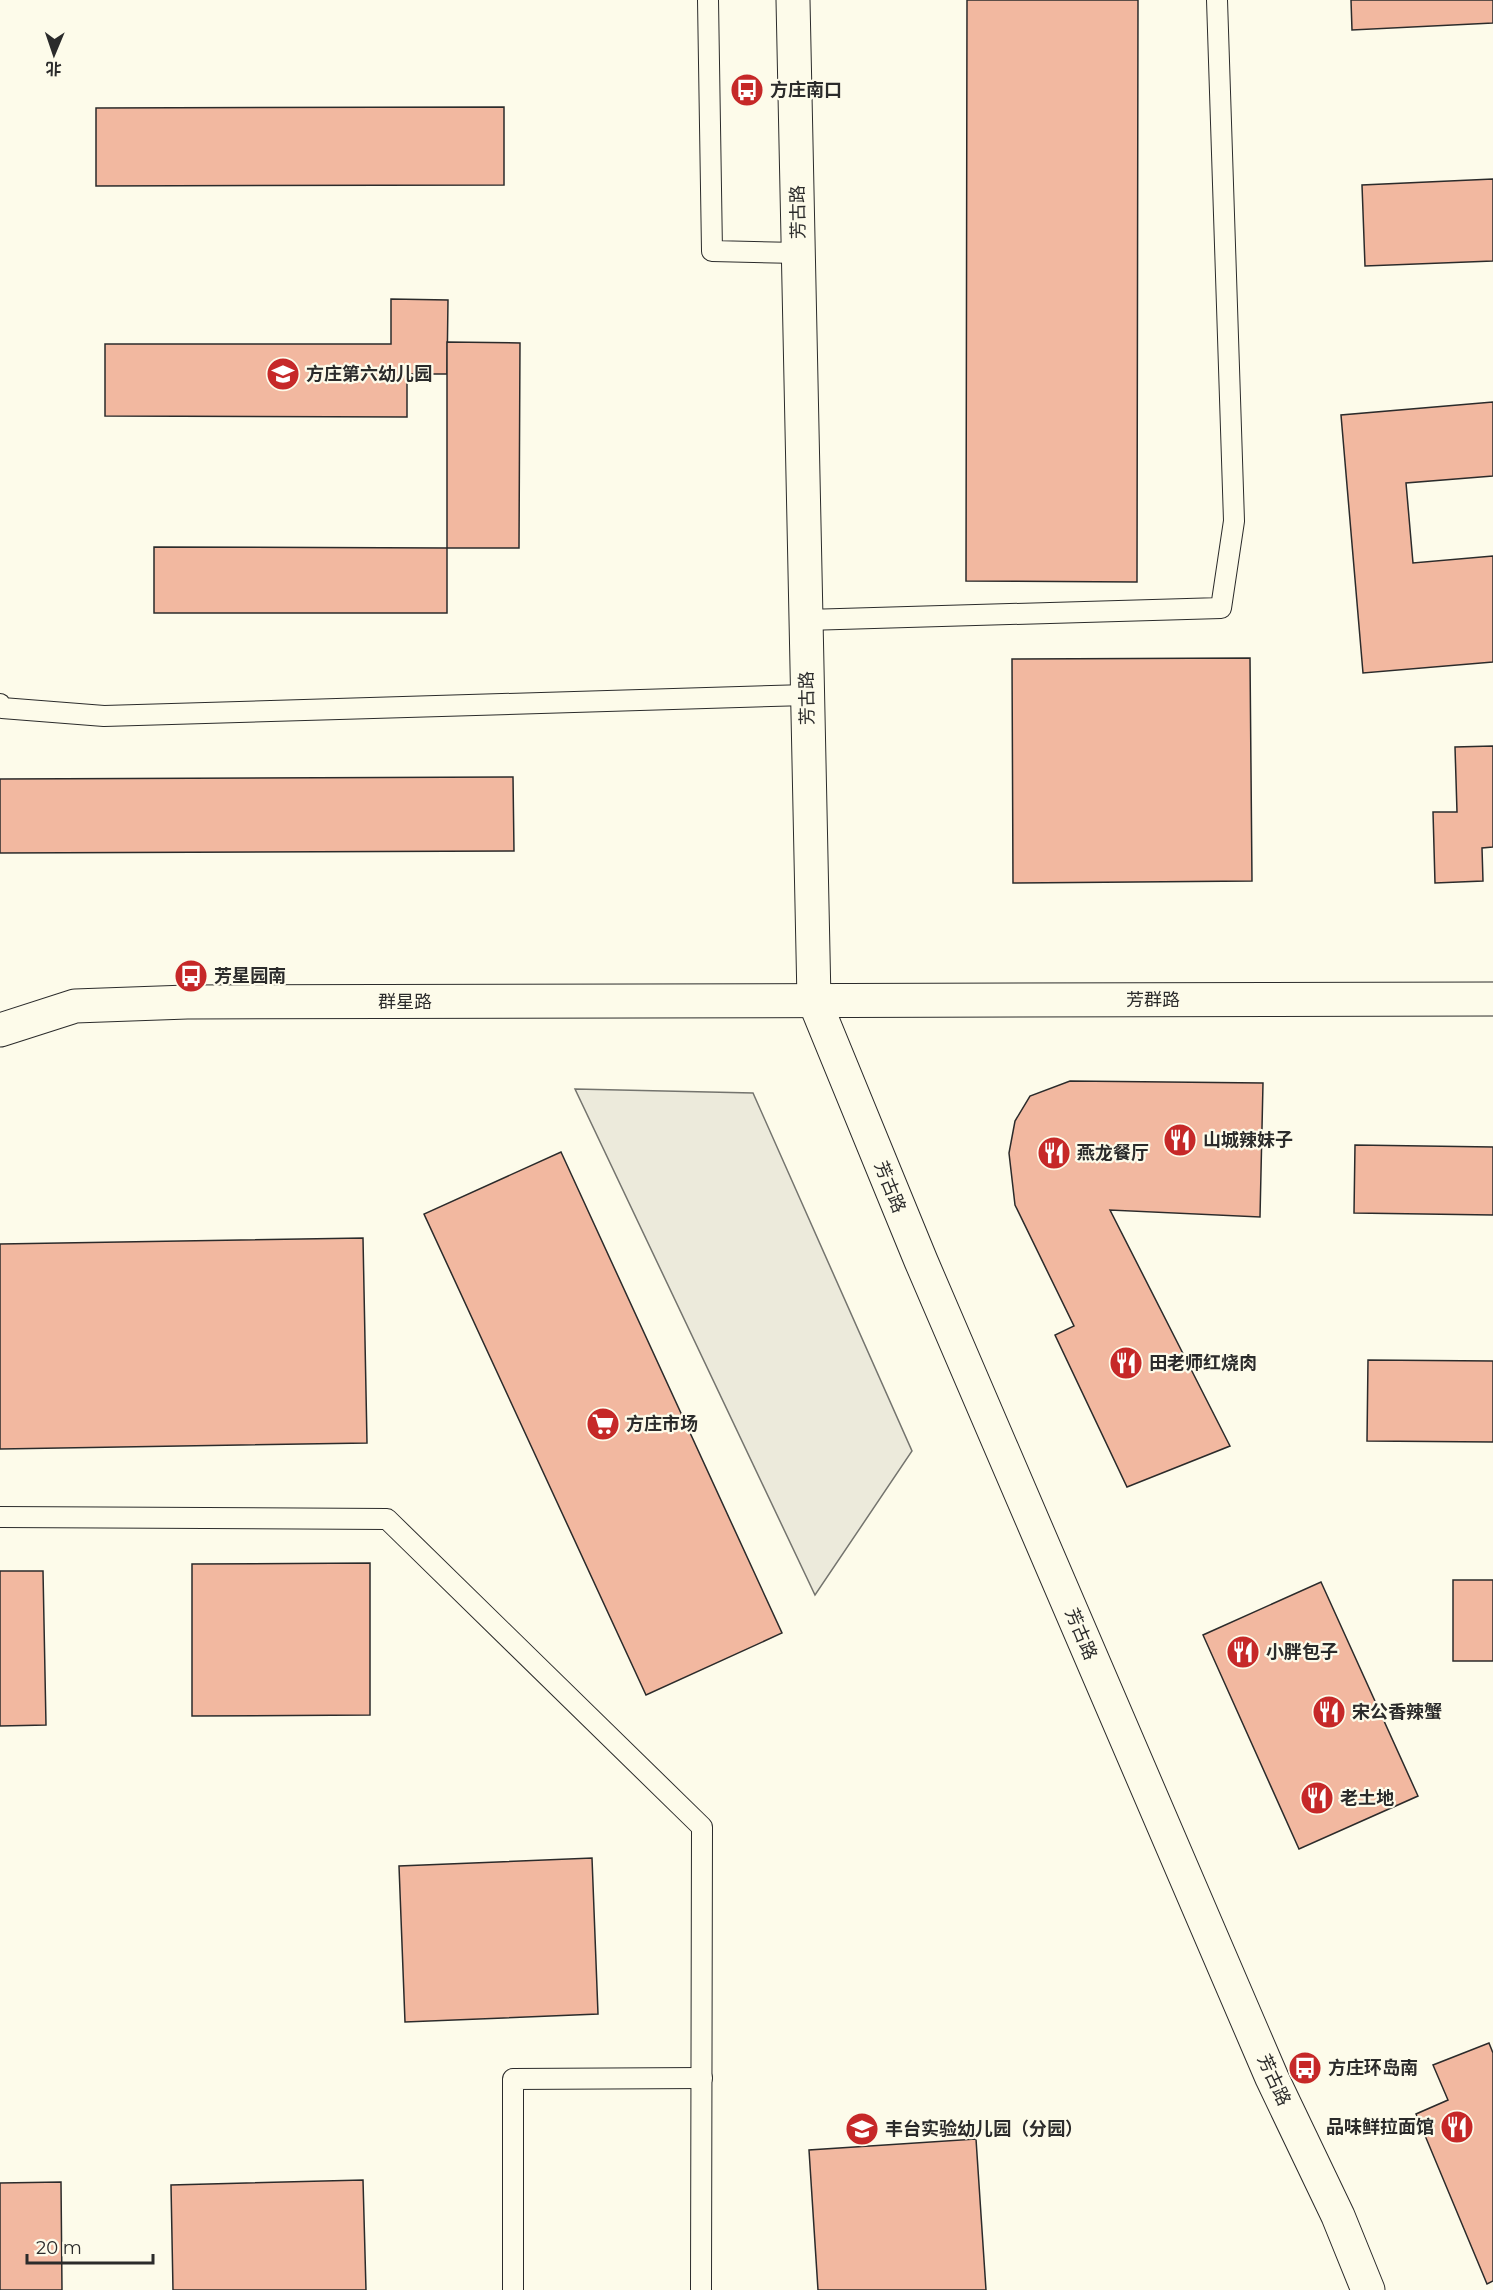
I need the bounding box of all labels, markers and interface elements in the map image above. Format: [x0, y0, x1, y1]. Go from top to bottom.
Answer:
north arrow [24, 24, 84, 84]
text: 北 [45, 59, 62, 78]
bus stop icon: 方庄南口 [729, 72, 765, 108]
place label: 方庄南口 [770, 79, 842, 101]
street label: 芳古路 [787, 185, 809, 239]
school or university icon: 方庄第六幼儿园 [265, 356, 301, 392]
place label: 方庄第六幼儿园 [306, 363, 432, 385]
street label: 芳古路 [796, 671, 818, 725]
bus stop icon: 芳星园南 [173, 958, 209, 994]
place label: 芳星园南 [214, 965, 286, 987]
street label: 芳群路 [1126, 989, 1180, 1011]
street label: 群星路 [378, 991, 432, 1013]
restaurant icon: 山城辣妹子 [1162, 1122, 1198, 1158]
place label: 山城辣妹子 [1203, 1129, 1293, 1151]
restaurant icon: 燕龙餐厅 [1036, 1135, 1072, 1171]
place label: 燕龙餐厅 [1077, 1142, 1149, 1164]
street label: 芳古路 [870, 1158, 910, 1216]
restaurant icon: 田老师红烧肉 [1108, 1345, 1144, 1381]
place label: 田老师红烧肉 [1149, 1352, 1257, 1374]
supermarket icon: 方庄市场 [585, 1406, 621, 1442]
place label: 方庄市场 [626, 1413, 698, 1435]
street label: 芳古路 [1060, 1605, 1102, 1663]
restaurant icon: 小胖包子 [1225, 1634, 1261, 1670]
place label: 小胖包子 [1266, 1641, 1338, 1663]
restaurant icon: 宋公香辣蟹 [1311, 1694, 1347, 1730]
place label: 宋公香辣蟹 [1352, 1701, 1442, 1723]
restaurant icon: 老土地 [1299, 1780, 1335, 1816]
place label: 老土地 [1340, 1787, 1394, 1809]
bus stop icon: 方庄环岛南 [1287, 2050, 1323, 2086]
street label: 芳古路 [1253, 2051, 1295, 2109]
place label: 方庄环岛南 [1328, 2057, 1418, 2079]
restaurant icon: 品味鲜拉面馆 [1439, 2109, 1475, 2145]
school or university icon: 丰台实验幼儿园（分园） [844, 2111, 880, 2147]
place label: 品味鲜拉面馆 [1326, 2116, 1434, 2138]
place label: 丰台实验幼儿园（分园） [885, 2118, 1083, 2140]
scale bar [27, 2227, 153, 2265]
text: 20 m [36, 2237, 82, 2259]

